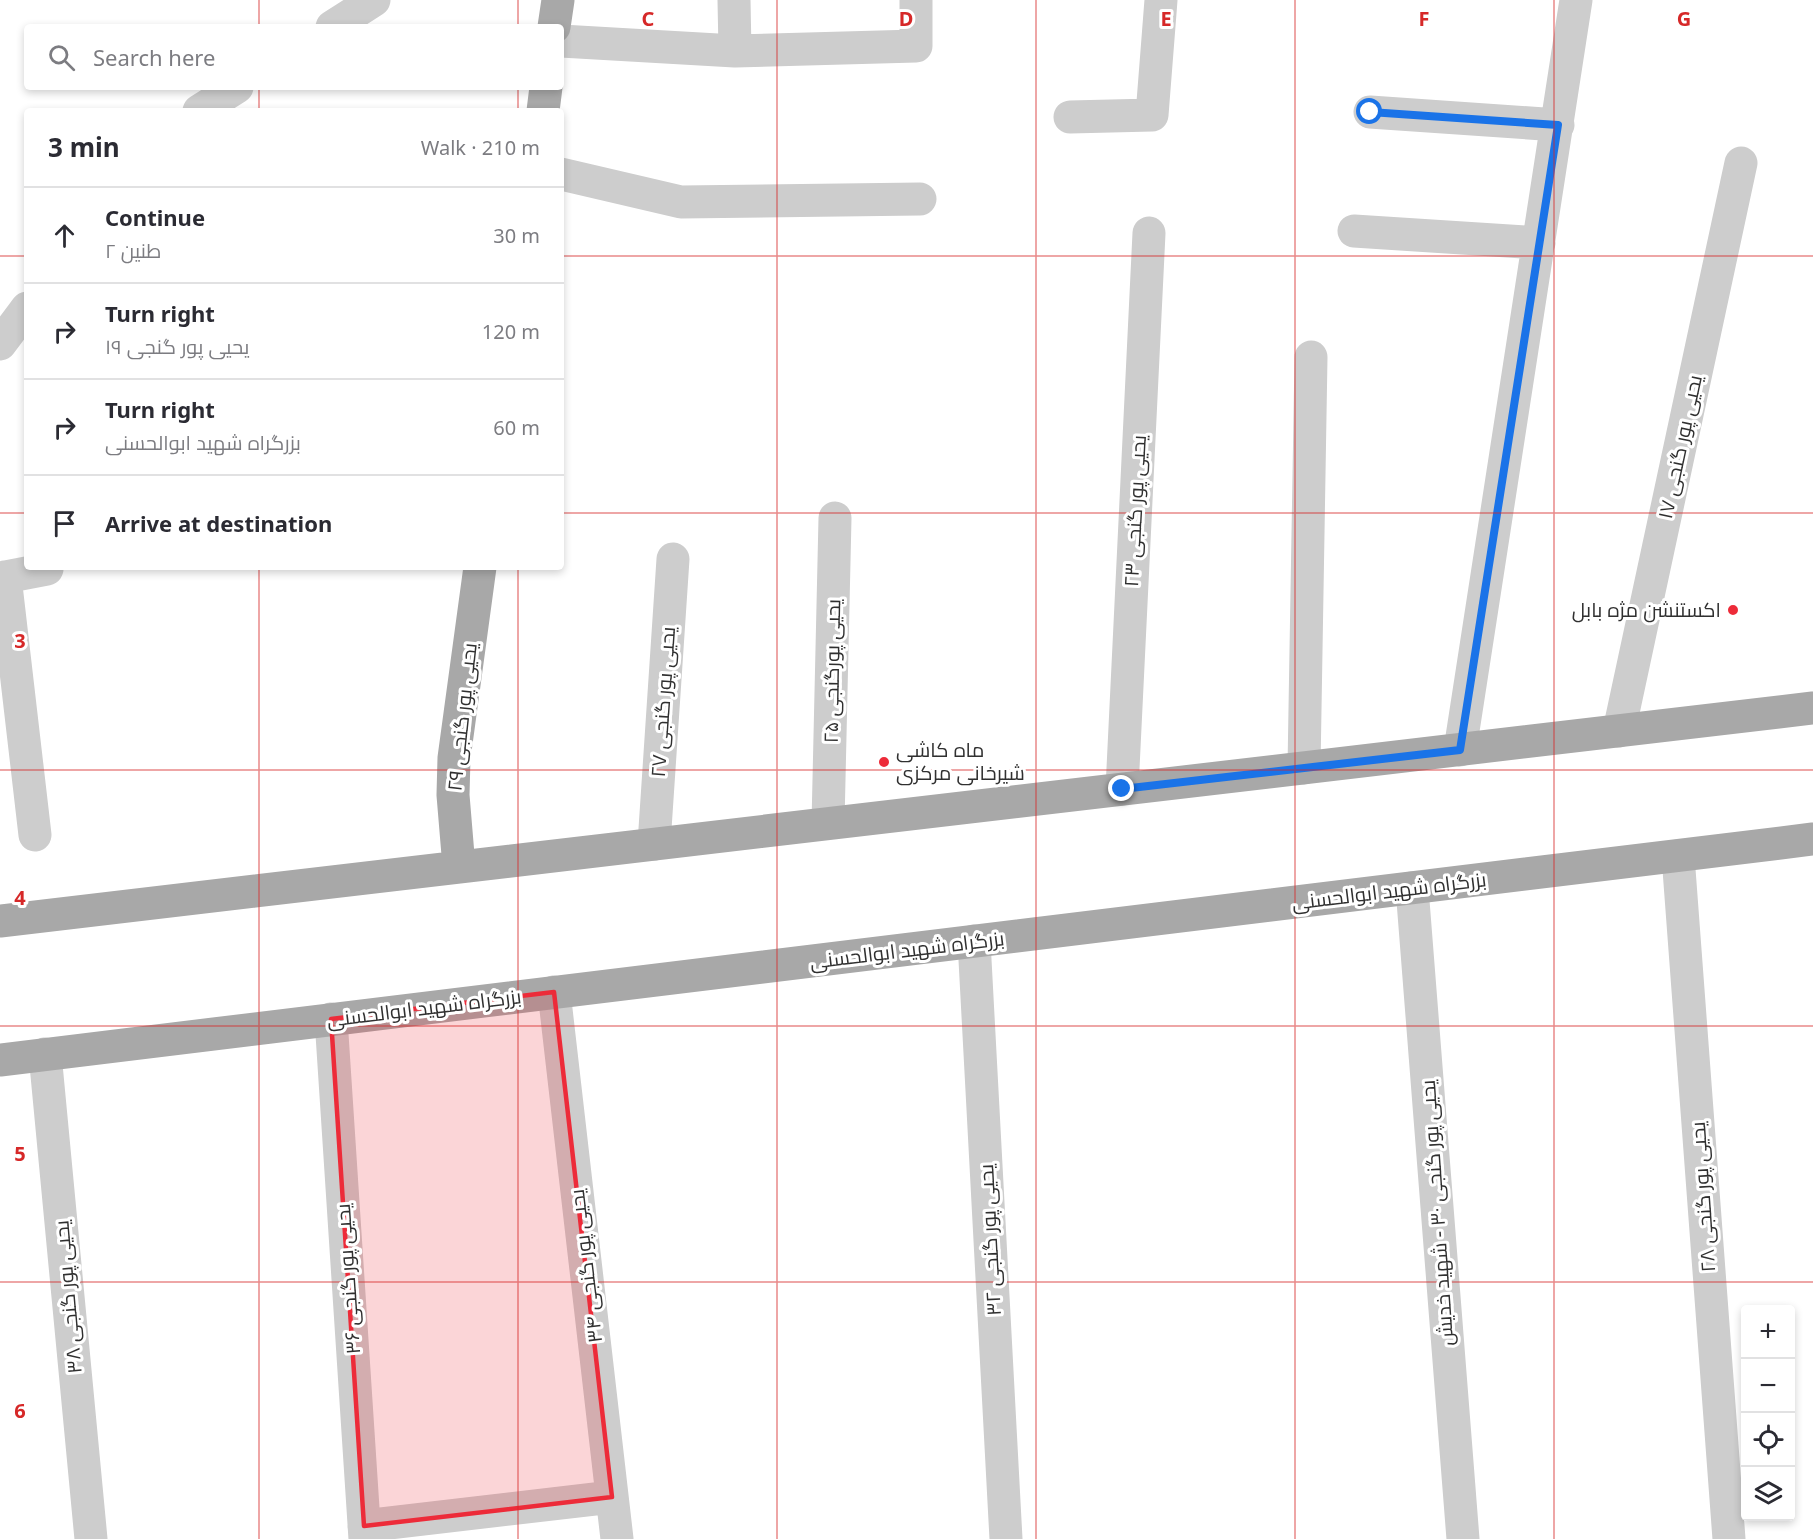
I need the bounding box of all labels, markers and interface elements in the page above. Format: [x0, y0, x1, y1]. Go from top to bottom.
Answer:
text: C [642, 5, 655, 32]
text: D [899, 5, 913, 32]
text: E [1160, 5, 1172, 32]
text: F [1419, 5, 1429, 32]
text: G [1677, 5, 1691, 32]
search box [24, 24, 564, 90]
icon: search [45, 41, 78, 74]
text: Search here [93, 42, 215, 72]
route start [1356, 98, 1382, 124]
text: 3 min [48, 129, 120, 165]
text: Walk · 210 m [421, 134, 540, 161]
text: Continue [105, 202, 205, 232]
icon: ahead [48, 219, 81, 252]
text: 30 m [493, 222, 540, 249]
text: طنین ۲ [105, 237, 161, 264]
text: Turn right [105, 298, 215, 328]
icon: right [48, 315, 81, 348]
text: 120 m [482, 318, 540, 345]
text: یحیی پور گنجی ۱۹ [105, 333, 249, 360]
street label: یحیی پور گنجی ۱۷ [1651, 372, 1708, 521]
text: Turn right [105, 394, 215, 424]
icon: right [48, 411, 81, 444]
text: 60 m [493, 414, 540, 441]
text: بزرگراه شهید ابوالحسنی [105, 429, 301, 456]
street label: یحیی پور گنجی ۲۳ [1117, 434, 1152, 588]
icon: arrive [48, 507, 81, 540]
text: Arrive at destination [105, 508, 332, 538]
place label: اکستنشن مژه بابل [1572, 596, 1721, 623]
street label: یحیی پورگنجی ۲۵ [817, 598, 846, 743]
marker: اکستنشن مژه بابل [1726, 603, 1740, 617]
street label: یحیی پور گنجی ۲۷ [644, 625, 681, 778]
text: 3 [14, 627, 26, 654]
street label: یحیی پور گنجی ۲۹ [440, 641, 483, 792]
place label: ماه کاشی شیرخانی مرکزی [896, 736, 1025, 786]
marker: ماه کاشی شیرخانی مرکزی [877, 755, 891, 769]
route end [1108, 775, 1134, 801]
street label: بزرگراه شهید ابوالحسنی [1290, 865, 1488, 916]
text: 4 [14, 884, 26, 911]
street label: بزرگراه شهید ابوالحسنی [808, 924, 1006, 975]
street label: بزرگراه شهید ابوالحسنی [325, 982, 523, 1033]
street label: یحیی پور گنجی ۳۰ - شهید خدیش [1414, 1078, 1459, 1347]
street label: یحیی پور گنجی ۲۸ [1684, 1120, 1721, 1273]
text: 5 [14, 1140, 26, 1167]
street label: یحیی پور گنجی ۳۲ [972, 1163, 1007, 1317]
street label: یحیی پور گنجی ۳۴ [563, 1187, 608, 1344]
street label: یحیی پور گنجی ۳۶ [329, 1202, 366, 1355]
street label: یحیی پور گنجی ۳۸ [47, 1219, 88, 1375]
map controls [1741, 1305, 1795, 1521]
button: + [1741, 1305, 1795, 1359]
button: − [1741, 1359, 1795, 1413]
text: 6 [14, 1397, 26, 1424]
button: locate [1741, 1413, 1795, 1467]
button: layers [1741, 1467, 1795, 1521]

